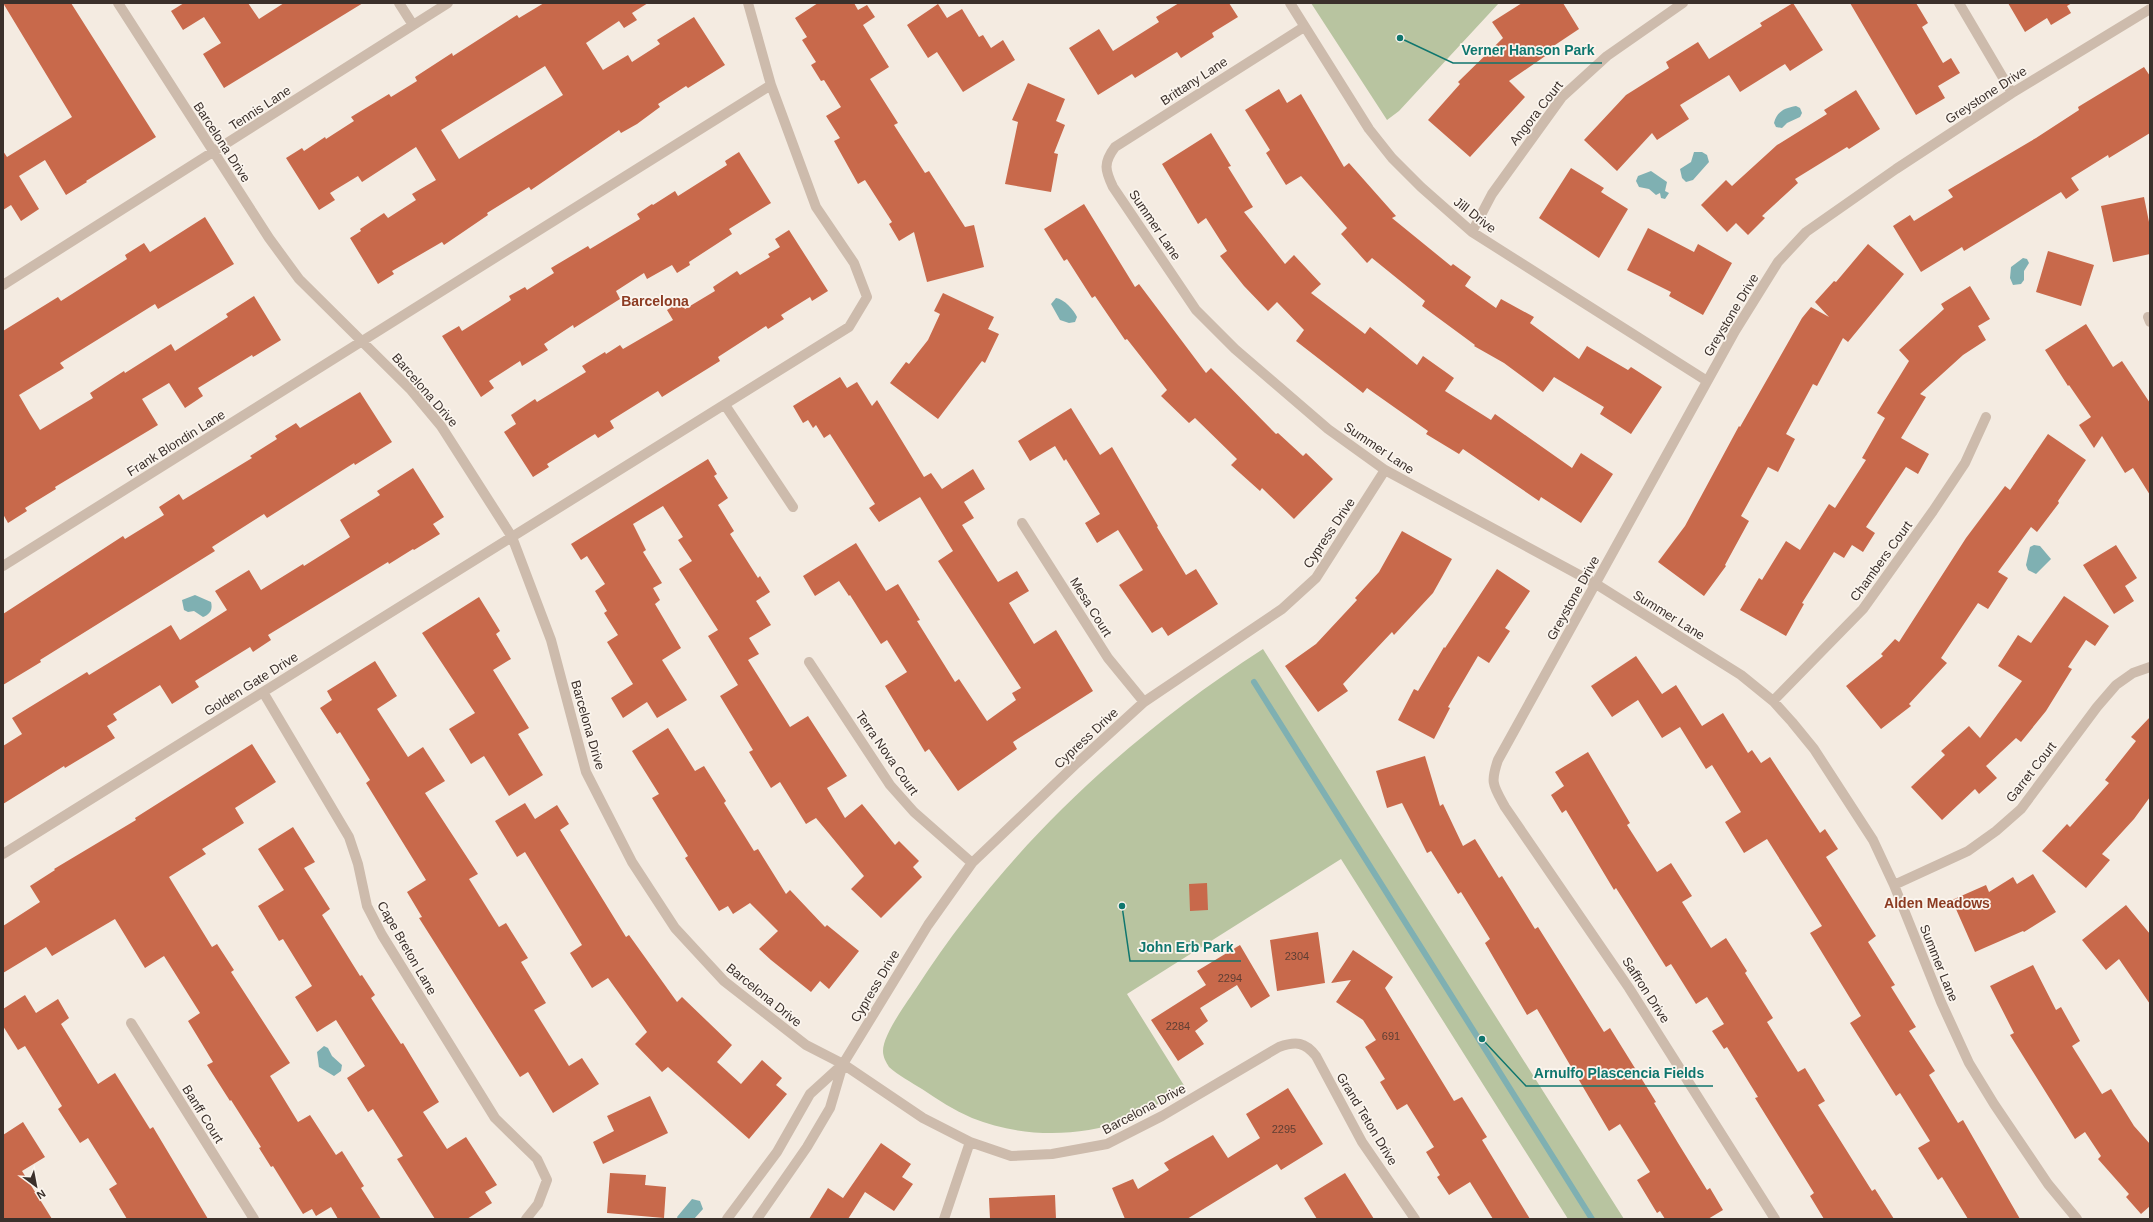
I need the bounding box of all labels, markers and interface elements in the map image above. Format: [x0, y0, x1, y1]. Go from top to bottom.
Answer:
callout: Verner Hanson Park [1453, 37, 1602, 63]
text: Verner Hanson Park [1461, 42, 1595, 58]
street label: Brittany Lane [1158, 54, 1230, 108]
street label: Greystone Drive [1943, 63, 2029, 127]
street label: Angora Court [1506, 78, 1566, 148]
street label: Tennis Lane [227, 83, 293, 133]
street label: Barcelona Drive [191, 99, 253, 185]
street label: Summer Lane [1126, 187, 1184, 263]
street label: Jill Drive [1451, 194, 1499, 236]
street label: Greystone Drive [1700, 271, 1762, 359]
district label: Barcelona [621, 293, 689, 309]
street label: Barcelona Drive [389, 350, 461, 430]
street label: Frank Blondin Lane [124, 407, 228, 479]
street label: Summer Lane [1341, 419, 1417, 477]
street label: Cypress Drive [1300, 495, 1358, 571]
street label: Chambers Court [1847, 518, 1915, 604]
street label: Greystone Drive [1544, 553, 1602, 643]
street label: Mesa Court [1067, 575, 1115, 640]
street label: Summer Lane [1630, 587, 1708, 643]
street label: Golden Gate Drive [201, 649, 301, 719]
street label: Barcelona Drive [568, 678, 608, 772]
street label: Cypress Drive [1051, 705, 1121, 771]
street label: Terra Nova Court [852, 708, 922, 798]
street label: Garret Court [2003, 739, 2059, 805]
district label: Alden Meadows [1884, 895, 1990, 911]
street label: Cape Breton Lane [374, 899, 440, 997]
street label: Summer Lane [1917, 922, 1961, 1004]
callout: John Erb Park [1130, 935, 1241, 961]
text: John Erb Park [1139, 939, 1234, 955]
street label: Cypress Drive [848, 947, 902, 1025]
house number: 2304 [1285, 950, 1309, 962]
street label: Saffron Drive [1619, 954, 1673, 1026]
street label: Barcelona Drive [723, 960, 805, 1030]
house number: 2294 [1218, 972, 1242, 984]
house number: 2284 [1166, 1020, 1190, 1032]
house number: 691 [1382, 1030, 1400, 1042]
callout: Arnulfo Plascencia Fields [1526, 1060, 1713, 1086]
text: Arnulfo Plascencia Fields [1534, 1065, 1704, 1081]
street label: Grand Teton Drive [1333, 1070, 1401, 1168]
street label: Barcelona Drive [1100, 1081, 1188, 1137]
street label: Banff Court [179, 1082, 227, 1146]
house number: 2295 [1272, 1123, 1296, 1135]
north arrow [16, 1166, 56, 1206]
text: N [35, 1187, 48, 1202]

